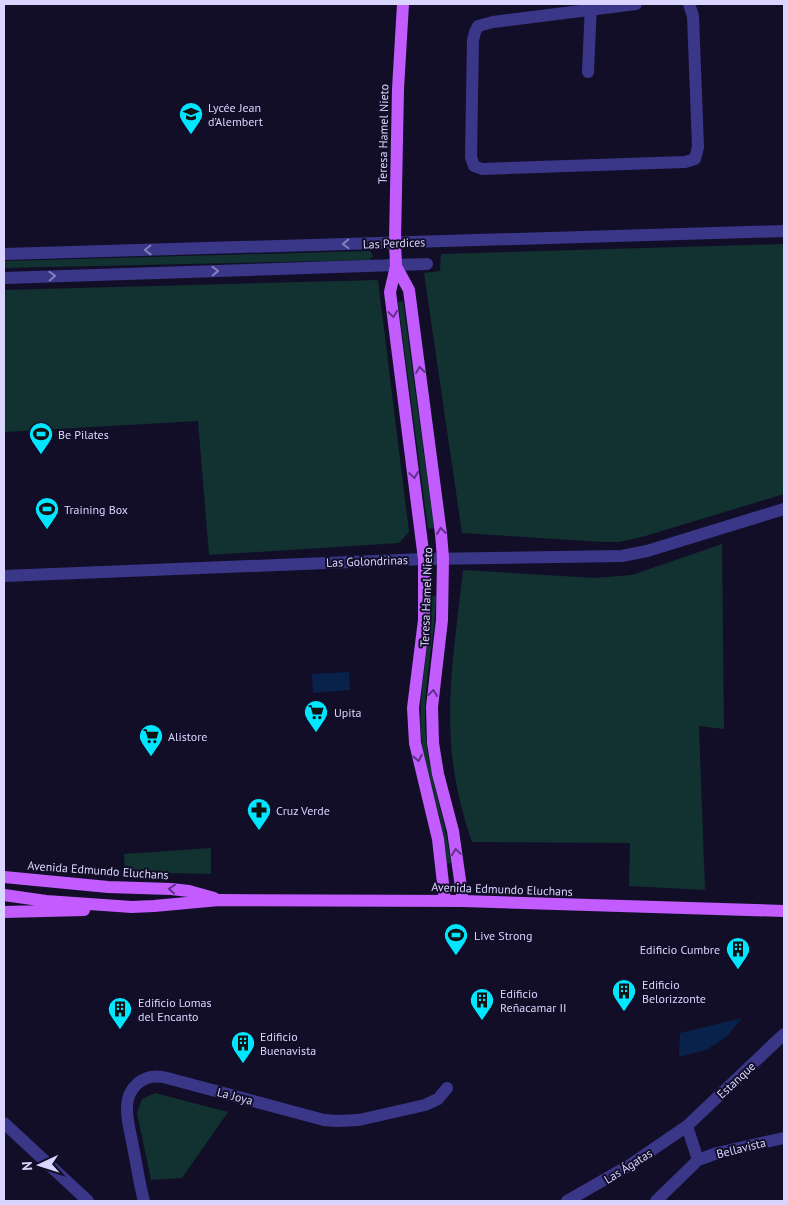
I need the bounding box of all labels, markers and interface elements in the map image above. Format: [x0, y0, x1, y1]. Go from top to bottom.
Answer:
street label: Teresa Hamel Nieto [375, 84, 391, 184]
place label: Lycée Jean d’Alembert [208, 100, 263, 129]
school or university icon: Lycée Jean d’Alembert [178, 101, 204, 135]
street label: Las Perdices [362, 234, 426, 252]
one-way arrow [342, 239, 350, 250]
one-way arrow [144, 244, 152, 255]
one-way arrow [211, 266, 219, 277]
one-way arrow [49, 271, 57, 282]
one-way arrow [387, 310, 398, 318]
one-way arrow [415, 365, 426, 373]
sports icon: Be Pilates [28, 421, 54, 455]
place label: Be Pilates [58, 427, 109, 442]
one-way arrow [408, 471, 419, 479]
sports icon: Training Box [34, 496, 60, 530]
place label: Training Box [64, 502, 128, 517]
one-way arrow [436, 526, 447, 534]
street label: Teresa Hamel Nieto [417, 547, 435, 647]
street label: Las Golondrinas [326, 552, 408, 570]
one-way arrow [427, 688, 438, 696]
supermarket icon: Upita [303, 699, 329, 733]
place label: Upita [334, 705, 362, 720]
supermarket icon: Alistore [138, 723, 164, 757]
place label: Alistore [168, 729, 207, 744]
one-way arrow [412, 754, 423, 763]
pharmacy icon: Cruz Verde [246, 797, 272, 831]
place label: Cruz Verde [276, 803, 330, 818]
one-way arrow [451, 848, 462, 856]
street label: Avenida Edmundo Eluchans [27, 858, 169, 882]
street label: Avenida Edmundo Eluchans [431, 879, 573, 899]
one-way arrow [167, 884, 175, 895]
sports icon: Live Strong [443, 922, 469, 956]
place label: Live Strong [474, 928, 532, 943]
building icon: Edificio Cumbre [725, 936, 751, 970]
place label: Edificio Cumbre [640, 942, 720, 957]
place label: Edificio Belorizzonte [642, 977, 706, 1006]
building icon: Edificio Belorizzonte [611, 978, 637, 1012]
place label: Edificio Reñacamar II [500, 986, 567, 1015]
building icon: Edificio Reñacamar II [469, 987, 495, 1021]
place label: Edificio Lomas del Encanto [138, 995, 212, 1024]
building icon: Edificio Lomas del Encanto [107, 996, 133, 1030]
place label: Edificio Buenavista [260, 1029, 316, 1058]
building icon: Edificio Buenavista [230, 1030, 256, 1064]
street label: Estanque [714, 1058, 758, 1102]
street label: La Joya [215, 1084, 255, 1108]
street label: Bellavista [715, 1135, 767, 1161]
north arrow [15, 1140, 65, 1190]
street label: Las Ágatas [601, 1145, 655, 1187]
text: N [18, 1161, 36, 1171]

